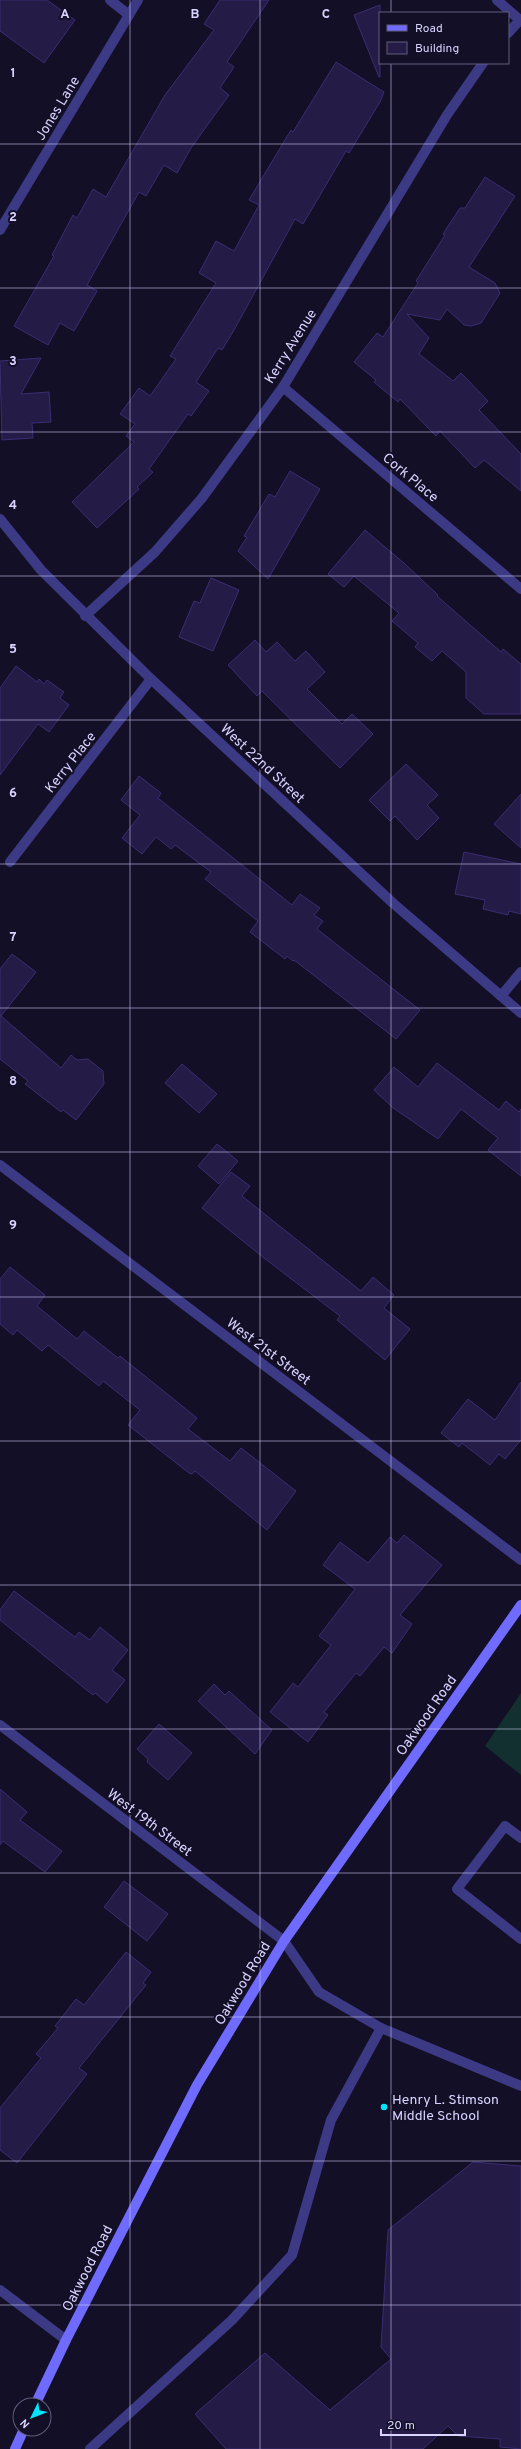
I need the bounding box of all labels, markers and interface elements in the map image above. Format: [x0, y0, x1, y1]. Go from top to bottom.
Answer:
text: A [60, 7, 70, 23]
text: B [191, 7, 200, 23]
text: C [322, 7, 330, 23]
legend [379, 12, 509, 64]
text: Road [415, 21, 443, 37]
text: Building [415, 41, 459, 57]
text: 1 [10, 66, 16, 82]
street label: Jones Lane [33, 74, 84, 144]
text: 2 [9, 210, 17, 226]
street label: Kerry Avenue [262, 306, 321, 387]
text: 3 [9, 354, 17, 370]
street label: Cork Place [379, 450, 441, 506]
text: 4 [9, 498, 17, 514]
text: 5 [9, 642, 17, 658]
street label: West 22nd Street [216, 721, 308, 807]
street label: Kerry Place [42, 729, 100, 797]
text: 6 [9, 786, 17, 802]
text: 7 [10, 930, 17, 946]
text: 8 [9, 1074, 17, 1090]
text: 9 [9, 1218, 17, 1234]
street label: West 21st Street [223, 1315, 314, 1389]
street label: Oakwood Road [393, 1672, 461, 1759]
street label: West 19th Street [103, 1786, 195, 1861]
street label: Oakwood Road [212, 1939, 275, 2028]
place label: Henry L. Stimson Middle School [392, 2092, 499, 2125]
marker: Henry L. Stimson Middle School [379, 2102, 389, 2112]
street label: Oakwood Road [59, 2223, 117, 2314]
north arrow [12, 2397, 52, 2437]
scale bar [381, 2411, 465, 2437]
text: N [18, 2415, 33, 2431]
text: 20 m [387, 2418, 415, 2434]

